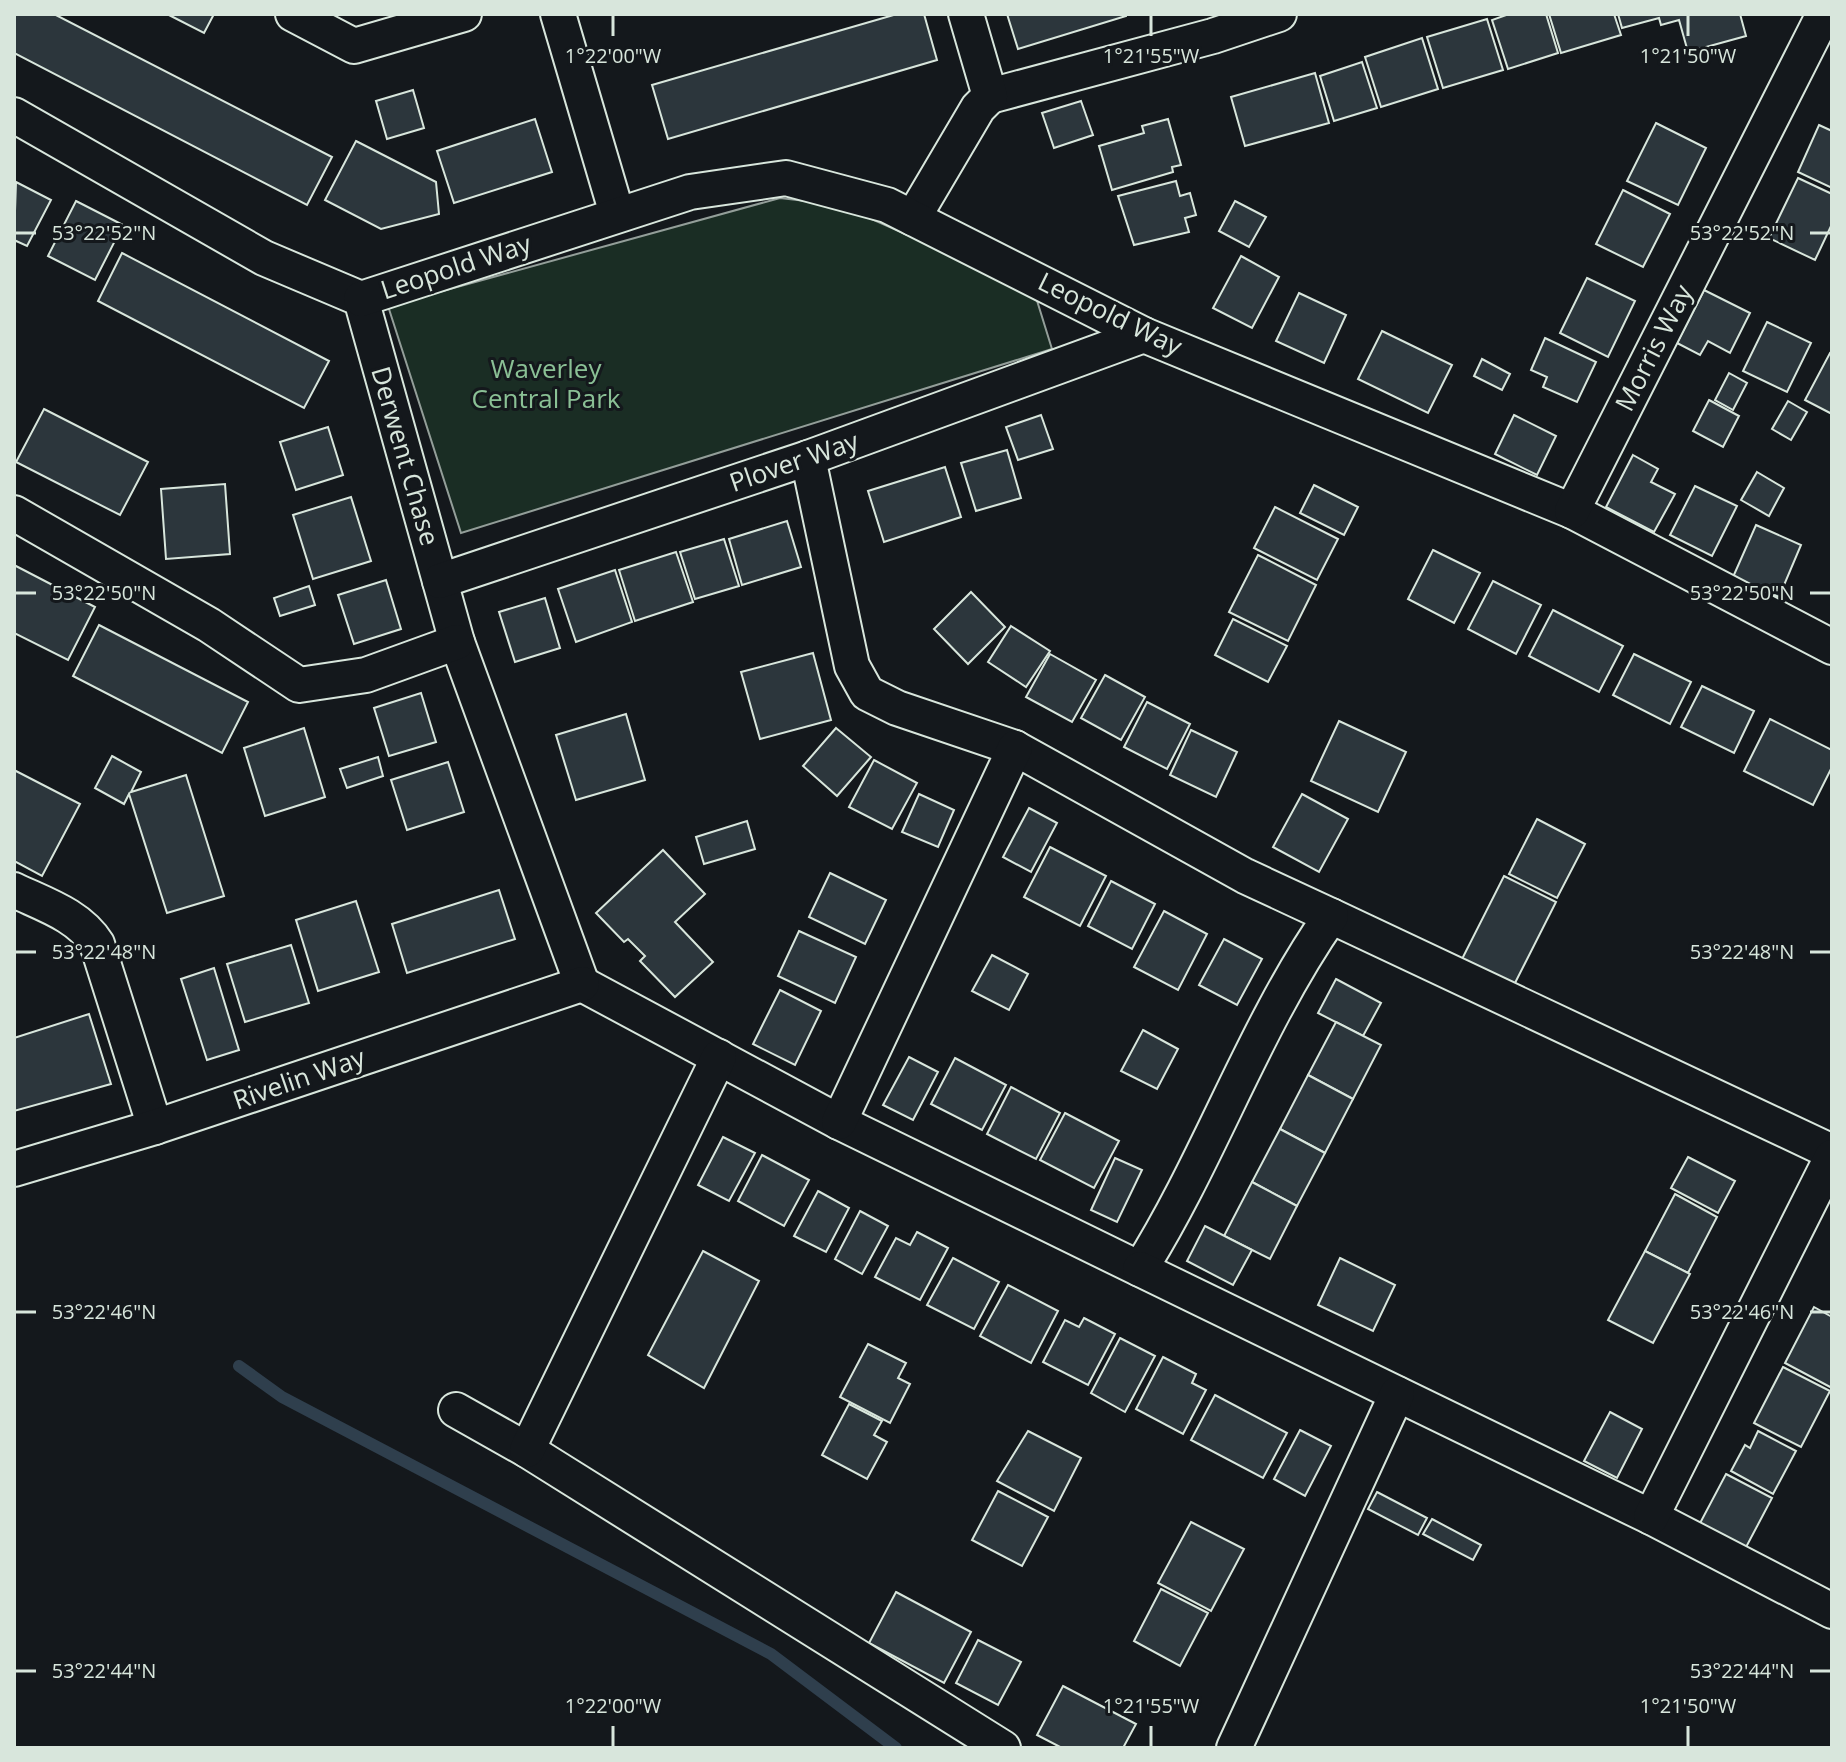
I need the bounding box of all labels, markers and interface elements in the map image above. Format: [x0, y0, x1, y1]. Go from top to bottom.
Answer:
text: 1°22'00"W [565, 42, 662, 69]
text: 1°21'55"W [1103, 42, 1200, 69]
text: 1°21'50"W [1640, 42, 1737, 69]
text: 53°22'52"N [52, 219, 156, 246]
text: 53°22'52"N [1690, 219, 1794, 246]
street label: Leopold Way [376, 225, 536, 307]
street label: Leopold Way [1032, 263, 1189, 364]
street label: Morris Way [1606, 277, 1701, 417]
park label: Waverley Central Park [472, 350, 621, 416]
street label: Derwent Chase [363, 362, 449, 549]
street label: Plover Way [724, 422, 864, 500]
text: 53°22'50"N [52, 579, 156, 606]
text: 53°22'50"N [1690, 579, 1794, 606]
text: 53°22'48"N [52, 938, 156, 965]
text: 53°22'48"N [1690, 938, 1794, 965]
street label: Rivelin Way [228, 1038, 370, 1117]
text: 53°22'46"N [52, 1298, 156, 1325]
text: 53°22'46"N [1690, 1298, 1794, 1325]
text: 53°22'44"N [52, 1657, 156, 1684]
text: 53°22'44"N [1690, 1657, 1794, 1684]
text: 1°22'00"W [565, 1692, 662, 1719]
text: 1°21'55"W [1103, 1692, 1200, 1719]
text: 1°21'50"W [1640, 1692, 1737, 1719]

